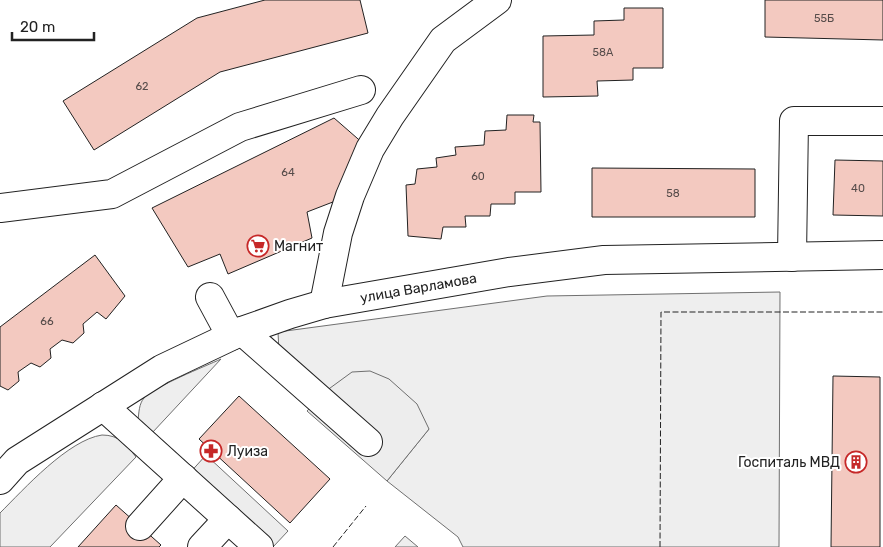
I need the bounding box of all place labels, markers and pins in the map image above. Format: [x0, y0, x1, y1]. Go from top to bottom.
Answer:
supermarket icon: Магнит [246, 234, 270, 258]
place label: Магнит [274, 238, 323, 255]
pharmacy icon: Луиза [199, 439, 223, 463]
place label: Луиза [227, 443, 268, 460]
building icon: Госпиталь МВД [844, 450, 868, 474]
place label: Госпиталь МВД [738, 454, 840, 471]

